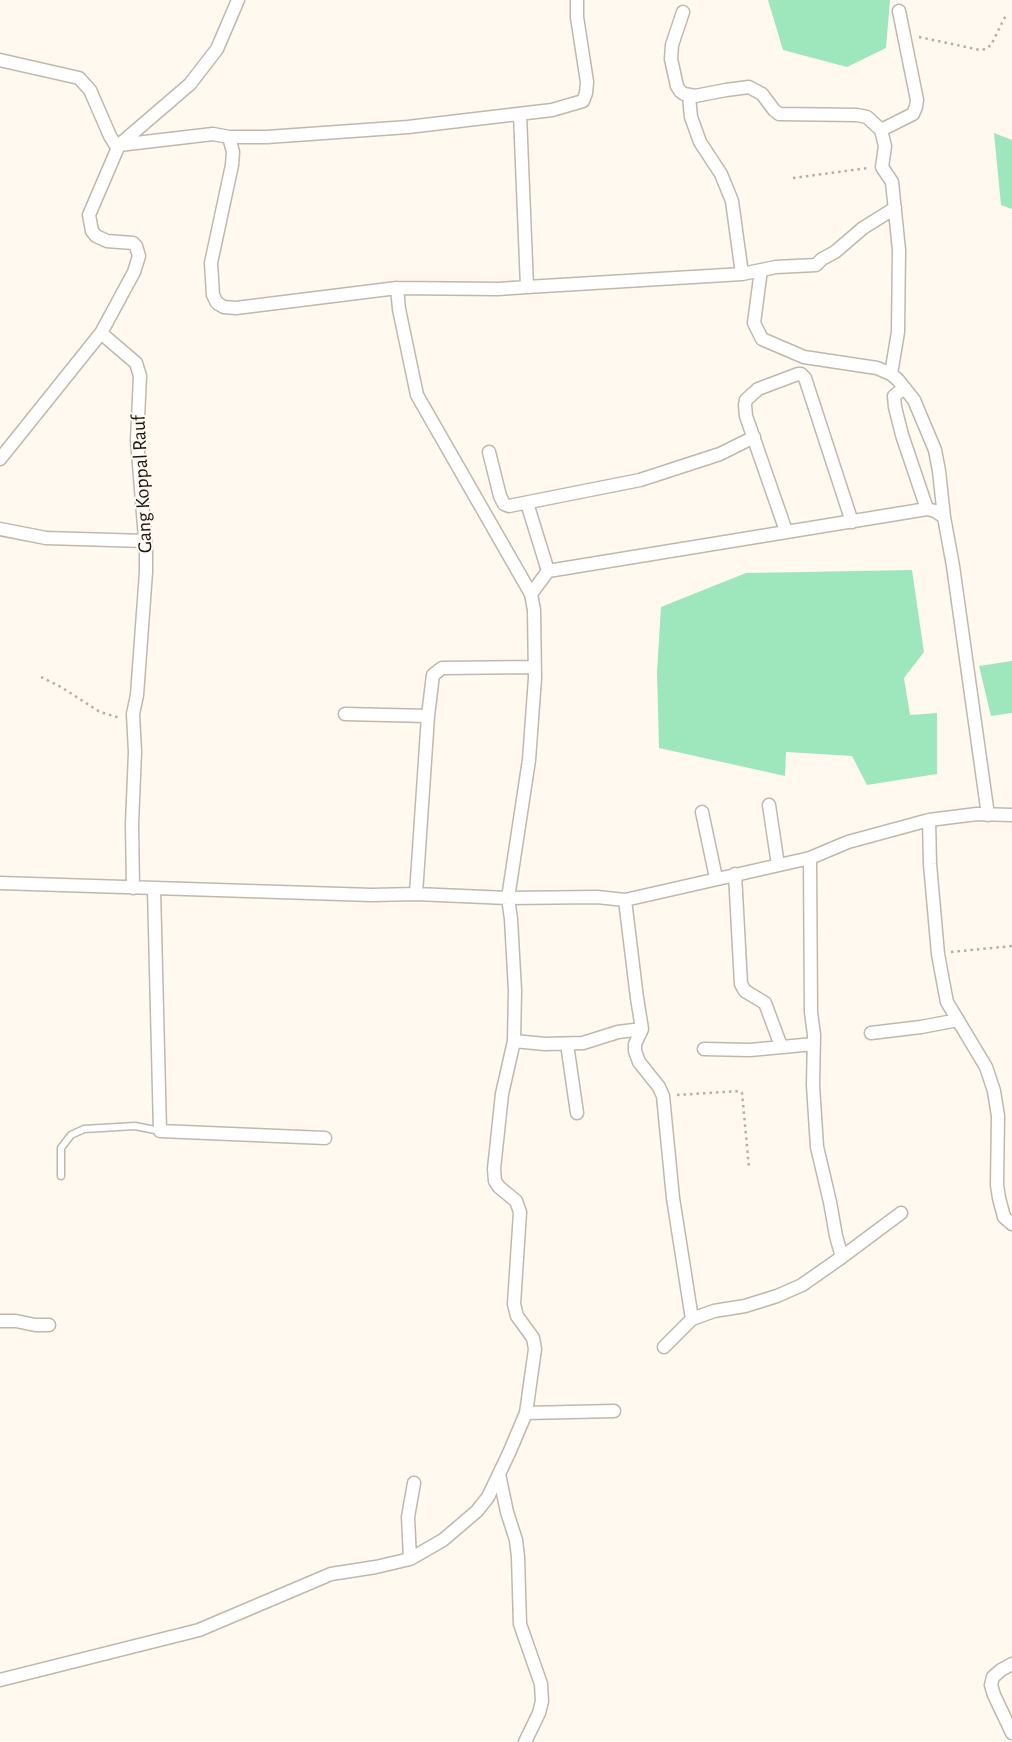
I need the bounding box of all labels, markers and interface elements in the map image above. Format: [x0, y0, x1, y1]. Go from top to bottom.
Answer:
street label: Gang Koppal Rauf [126, 414, 158, 554]

